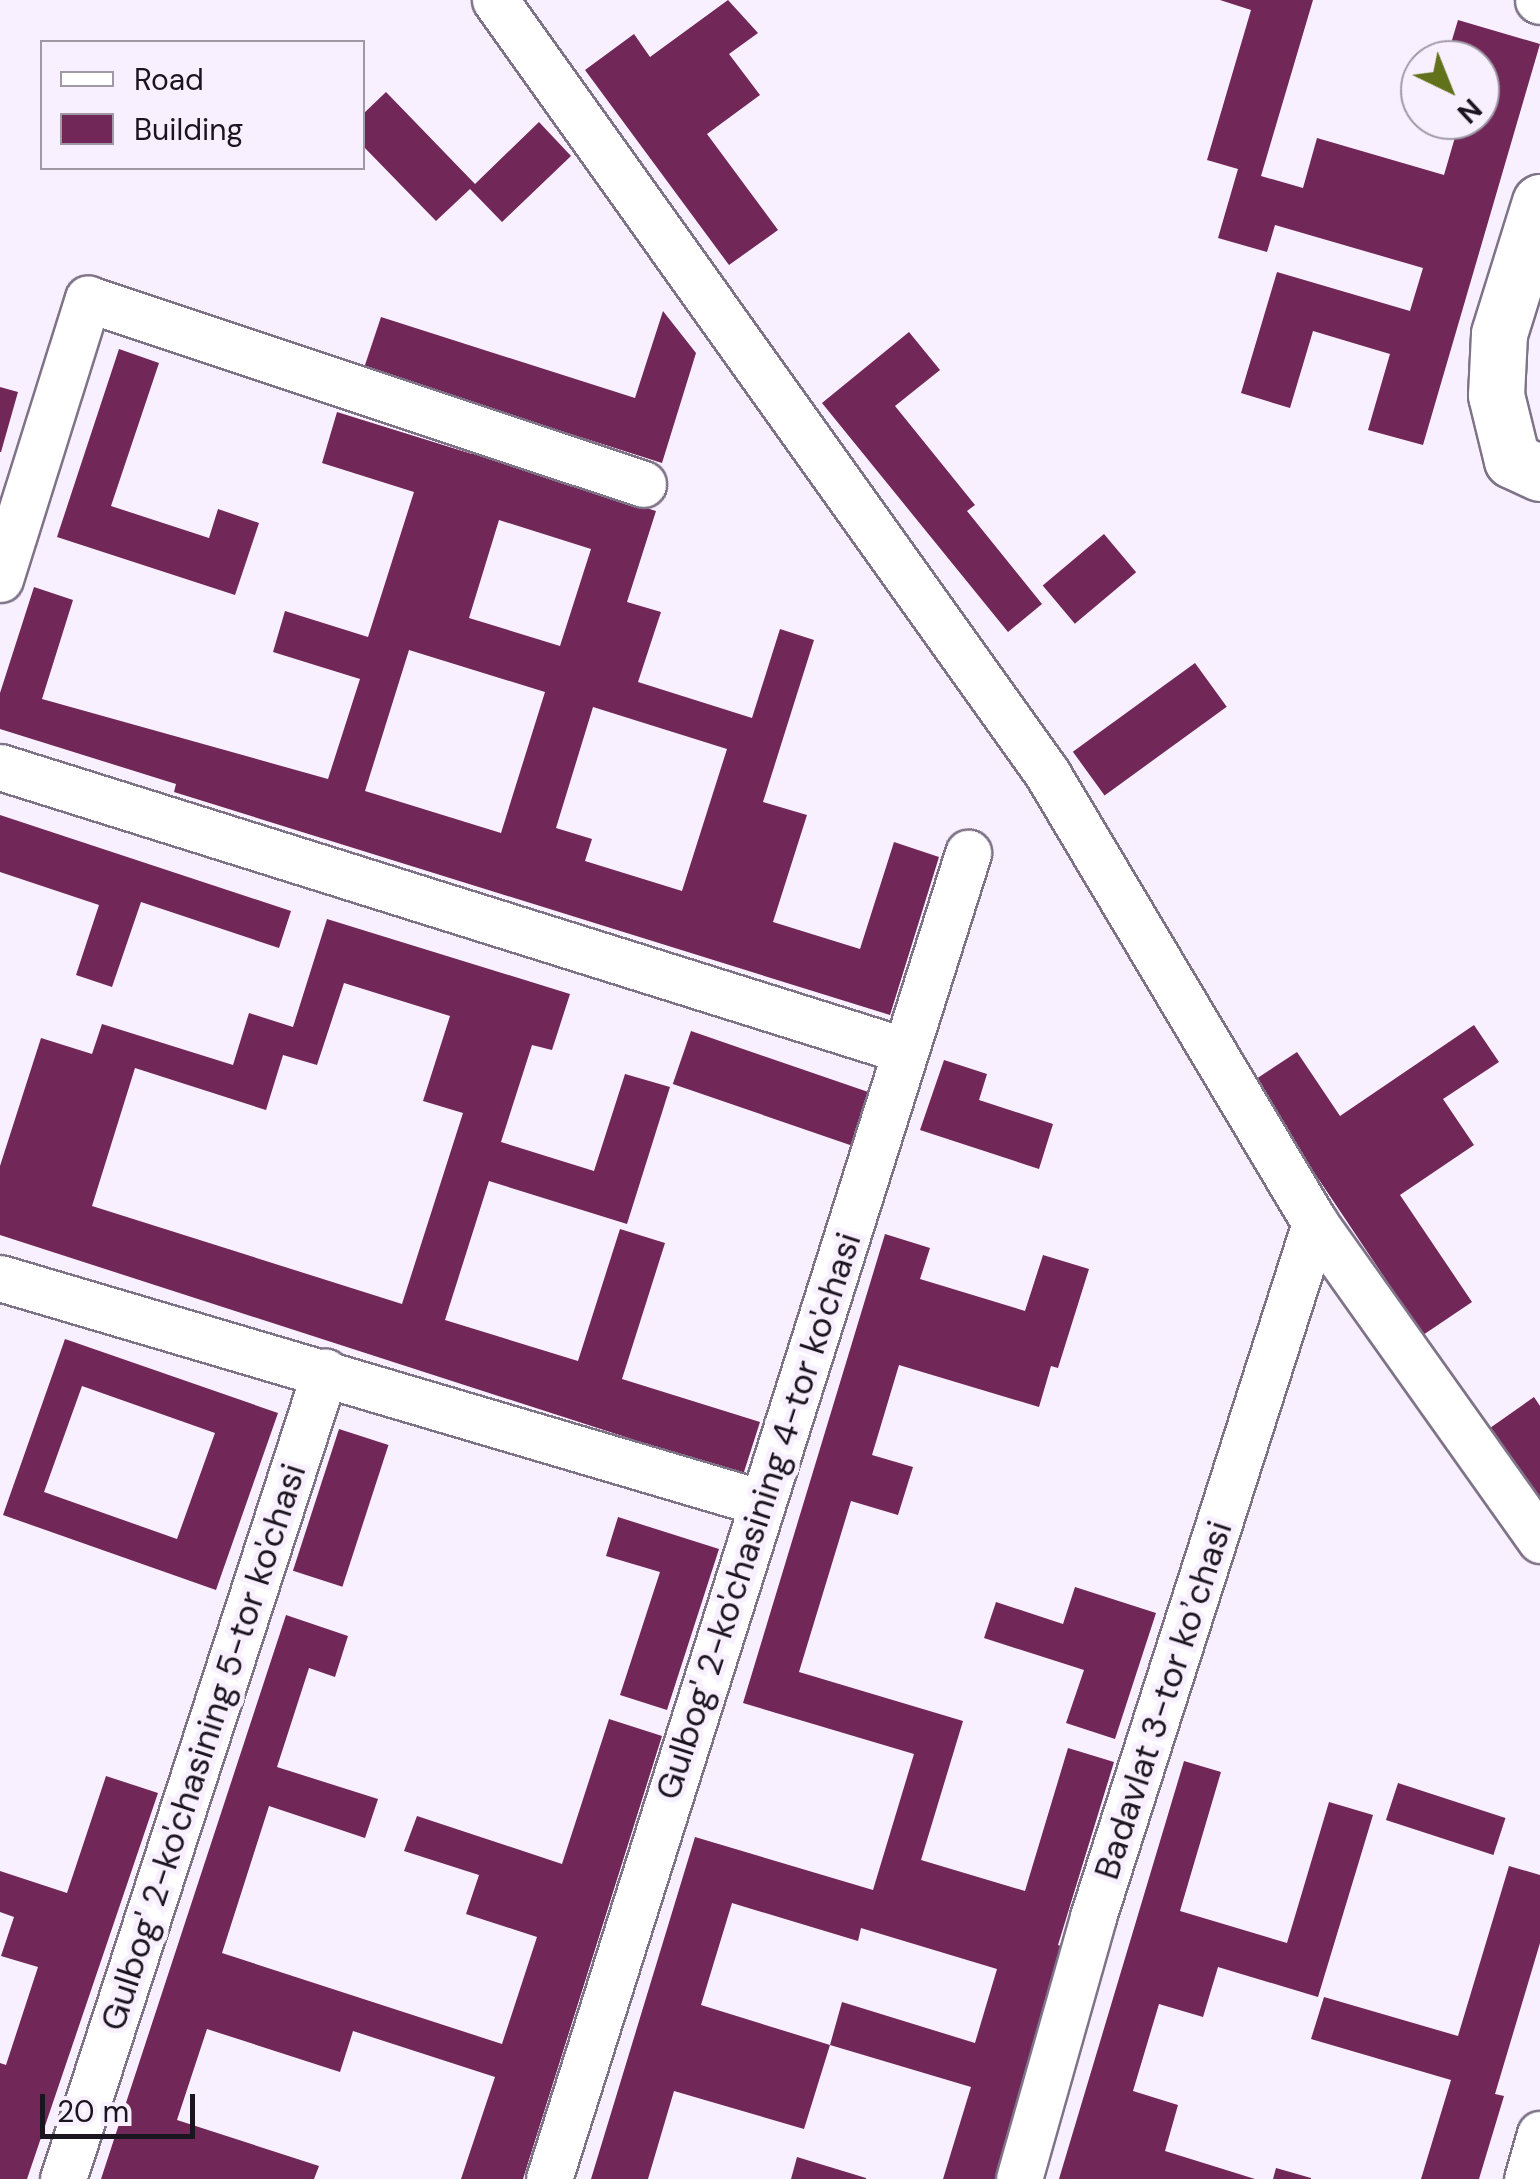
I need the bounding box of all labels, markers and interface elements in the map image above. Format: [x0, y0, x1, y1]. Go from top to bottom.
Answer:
legend [40, 40, 365, 170]
north arrow [1400, 40, 1500, 140]
text: Road [134, 60, 204, 99]
text: N [1449, 90, 1490, 131]
text: Building [134, 110, 243, 149]
street label: Gulbog' 2-ko'chasining 4-tor ko'chasi [646, 1227, 870, 1805]
street label: Gulbog' 2-ko'chasining 5-tor ko'chasi [91, 1458, 315, 2036]
street label: Badavlat 3-tor koʼchasi [1085, 1516, 1241, 1884]
scale bar [45, 2074, 200, 2136]
text: 20 m [57, 2092, 129, 2131]

